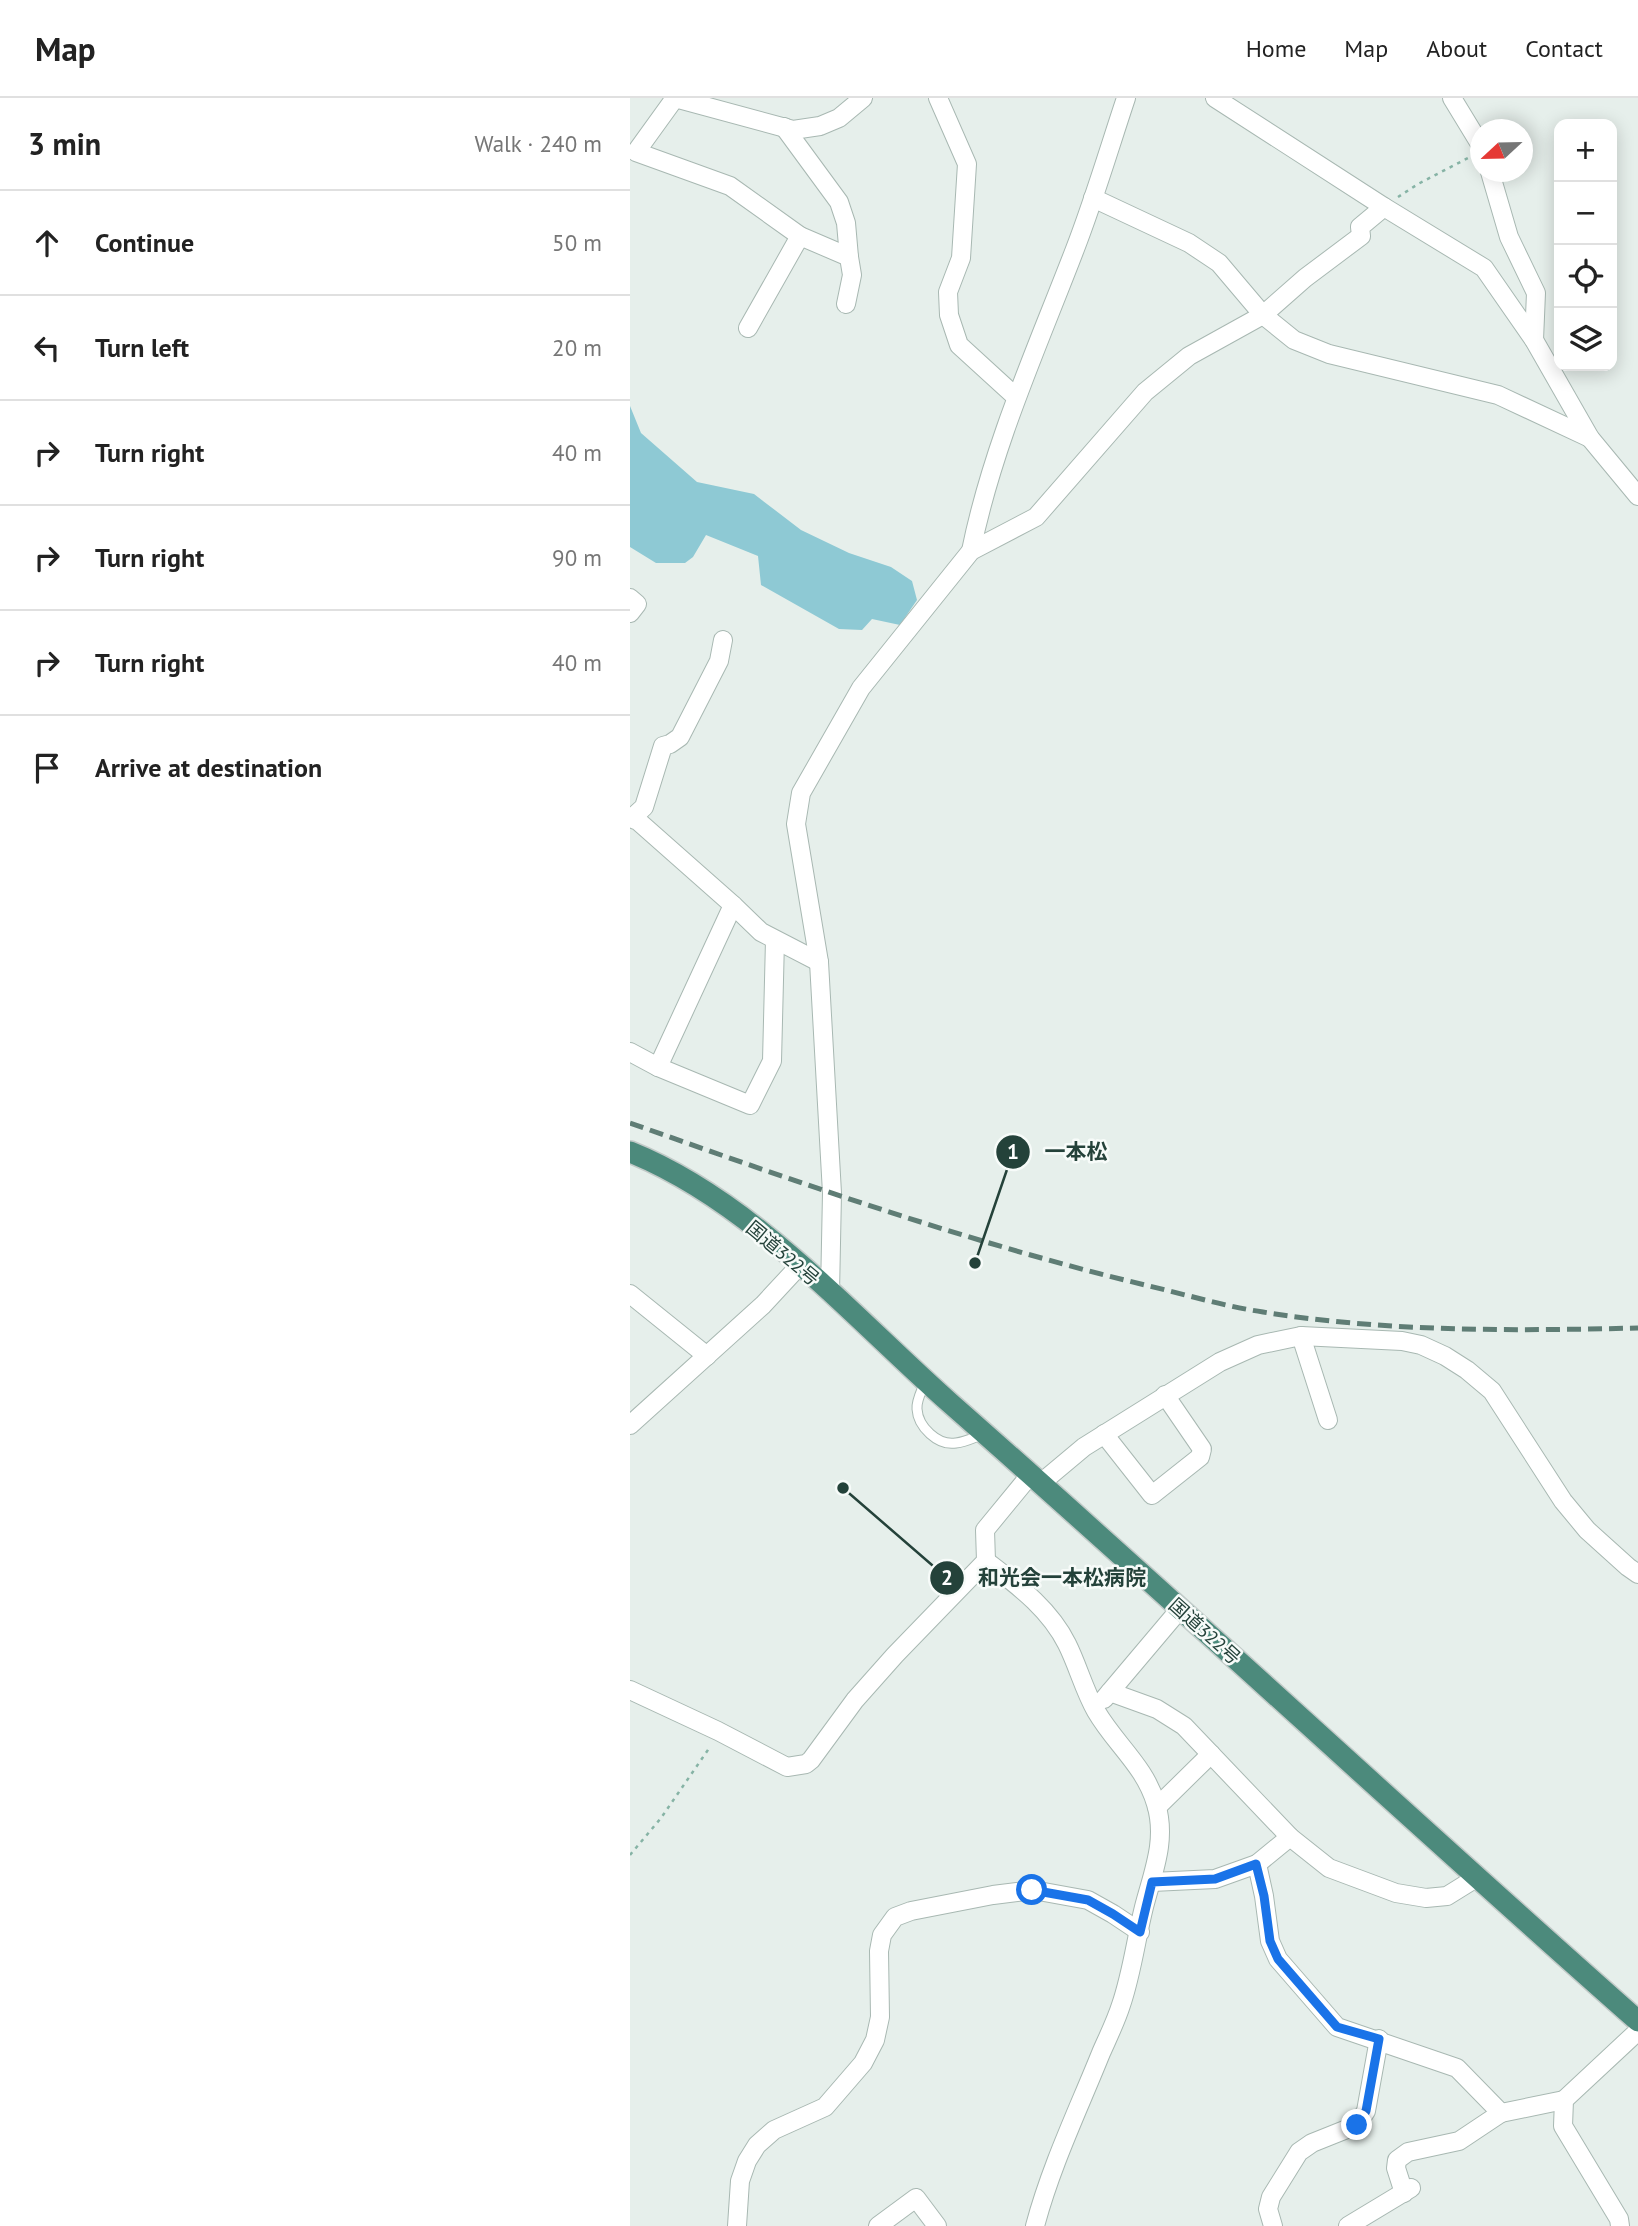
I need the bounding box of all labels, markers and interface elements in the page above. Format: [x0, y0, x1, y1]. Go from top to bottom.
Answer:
text: Map [35, 27, 96, 70]
text: Home [1246, 33, 1306, 64]
text: Map [1344, 33, 1388, 64]
text: About [1426, 33, 1487, 64]
text: Contact [1525, 33, 1603, 64]
north arrow [1470, 119, 1533, 182]
map controls [1554, 119, 1617, 371]
button: + [1554, 119, 1617, 182]
text: 3 min [28, 124, 101, 163]
text: Walk · 240 m [475, 129, 602, 158]
button: − [1554, 182, 1617, 245]
icon: ahead [28, 224, 66, 262]
text: Continue [95, 226, 194, 259]
text: 50 m [552, 228, 602, 257]
button: locate [1554, 245, 1617, 308]
button: layers [1554, 308, 1617, 371]
icon: left [28, 329, 66, 367]
text: Turn left [95, 331, 189, 364]
text: 20 m [552, 333, 602, 362]
icon: right [28, 434, 66, 472]
text: Turn right [95, 436, 204, 469]
text: 40 m [552, 438, 602, 467]
icon: right [28, 539, 66, 577]
text: Turn right [95, 541, 204, 574]
text: 90 m [552, 543, 602, 572]
icon: right [28, 644, 66, 682]
text: Turn right [95, 646, 204, 679]
text: 40 m [552, 648, 602, 677]
icon: arrive [28, 749, 66, 787]
text: Arrive at destination [95, 751, 322, 784]
callout: 一本松 [996, 1131, 1122, 1173]
text: 1 [1007, 1138, 1019, 1165]
text: 一本松 [1045, 1138, 1108, 1165]
street label: 国道322号 [742, 1215, 824, 1291]
callout: 和光会一本松病院 [929, 1557, 1160, 1599]
text: 2 [941, 1564, 953, 1591]
text: 和光会一本松病院 [978, 1564, 1146, 1591]
street label: 国道322号 [1164, 1593, 1246, 1669]
route start [1016, 1874, 1047, 1905]
route end [1341, 2109, 1372, 2140]

